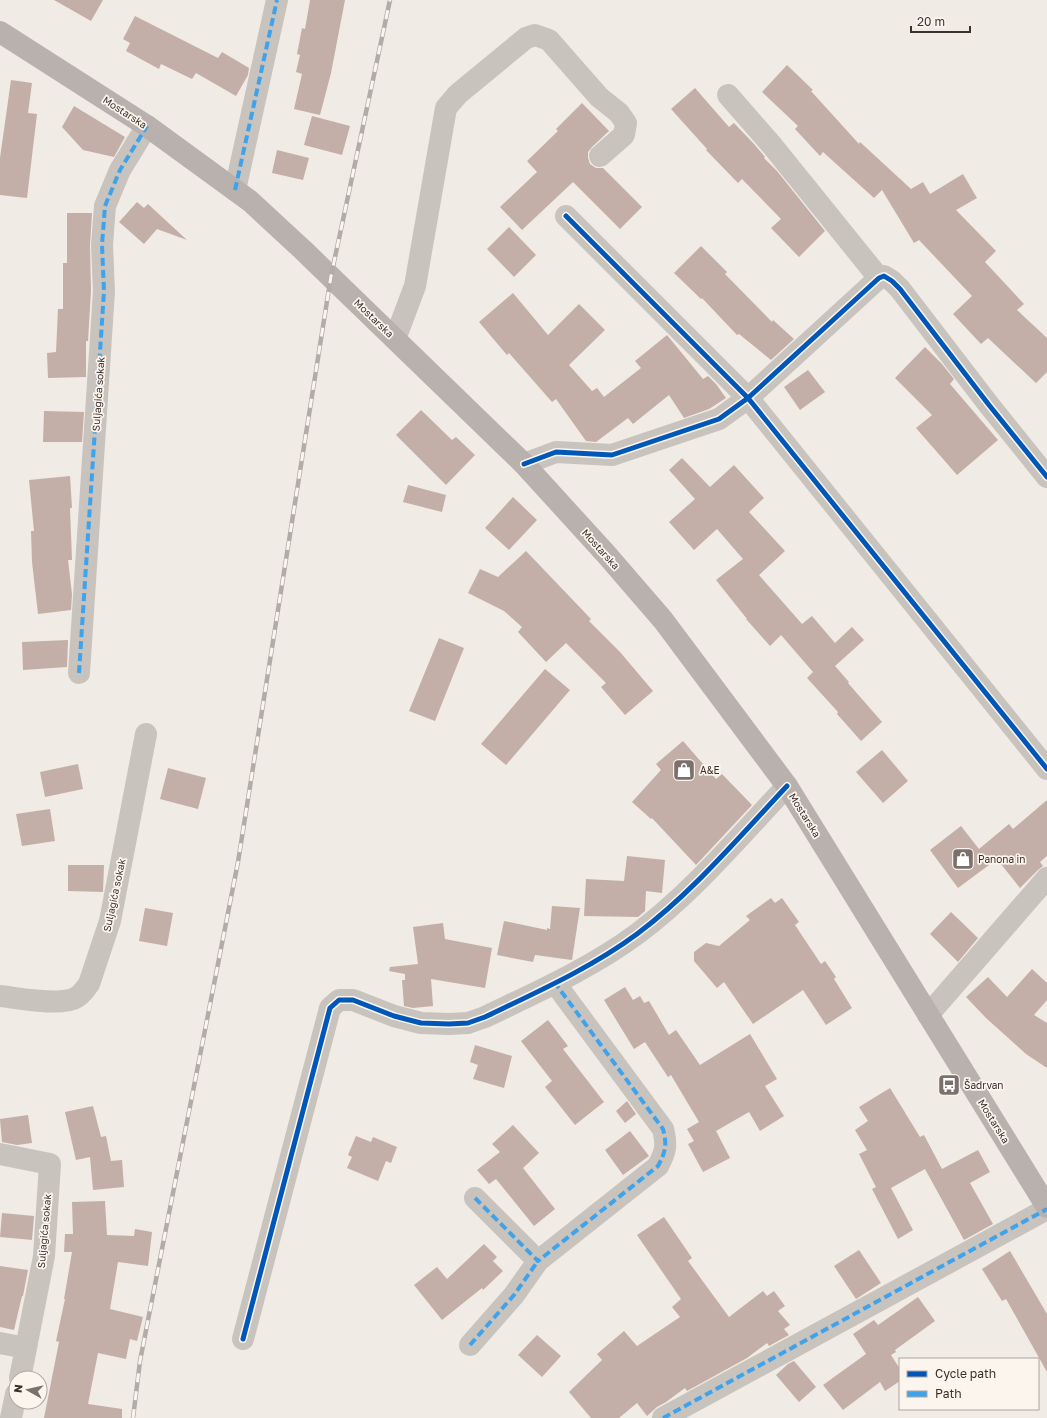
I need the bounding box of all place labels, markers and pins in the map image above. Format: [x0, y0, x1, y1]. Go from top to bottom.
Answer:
shop icon: A&E [671, 757, 697, 783]
place label: A&E [700, 764, 720, 776]
shop icon: Panona in [950, 846, 976, 872]
place label: Panona in [978, 853, 1025, 865]
bus stop icon: Šadrvan [936, 1072, 962, 1098]
place label: Šadrvan [964, 1078, 1004, 1091]

